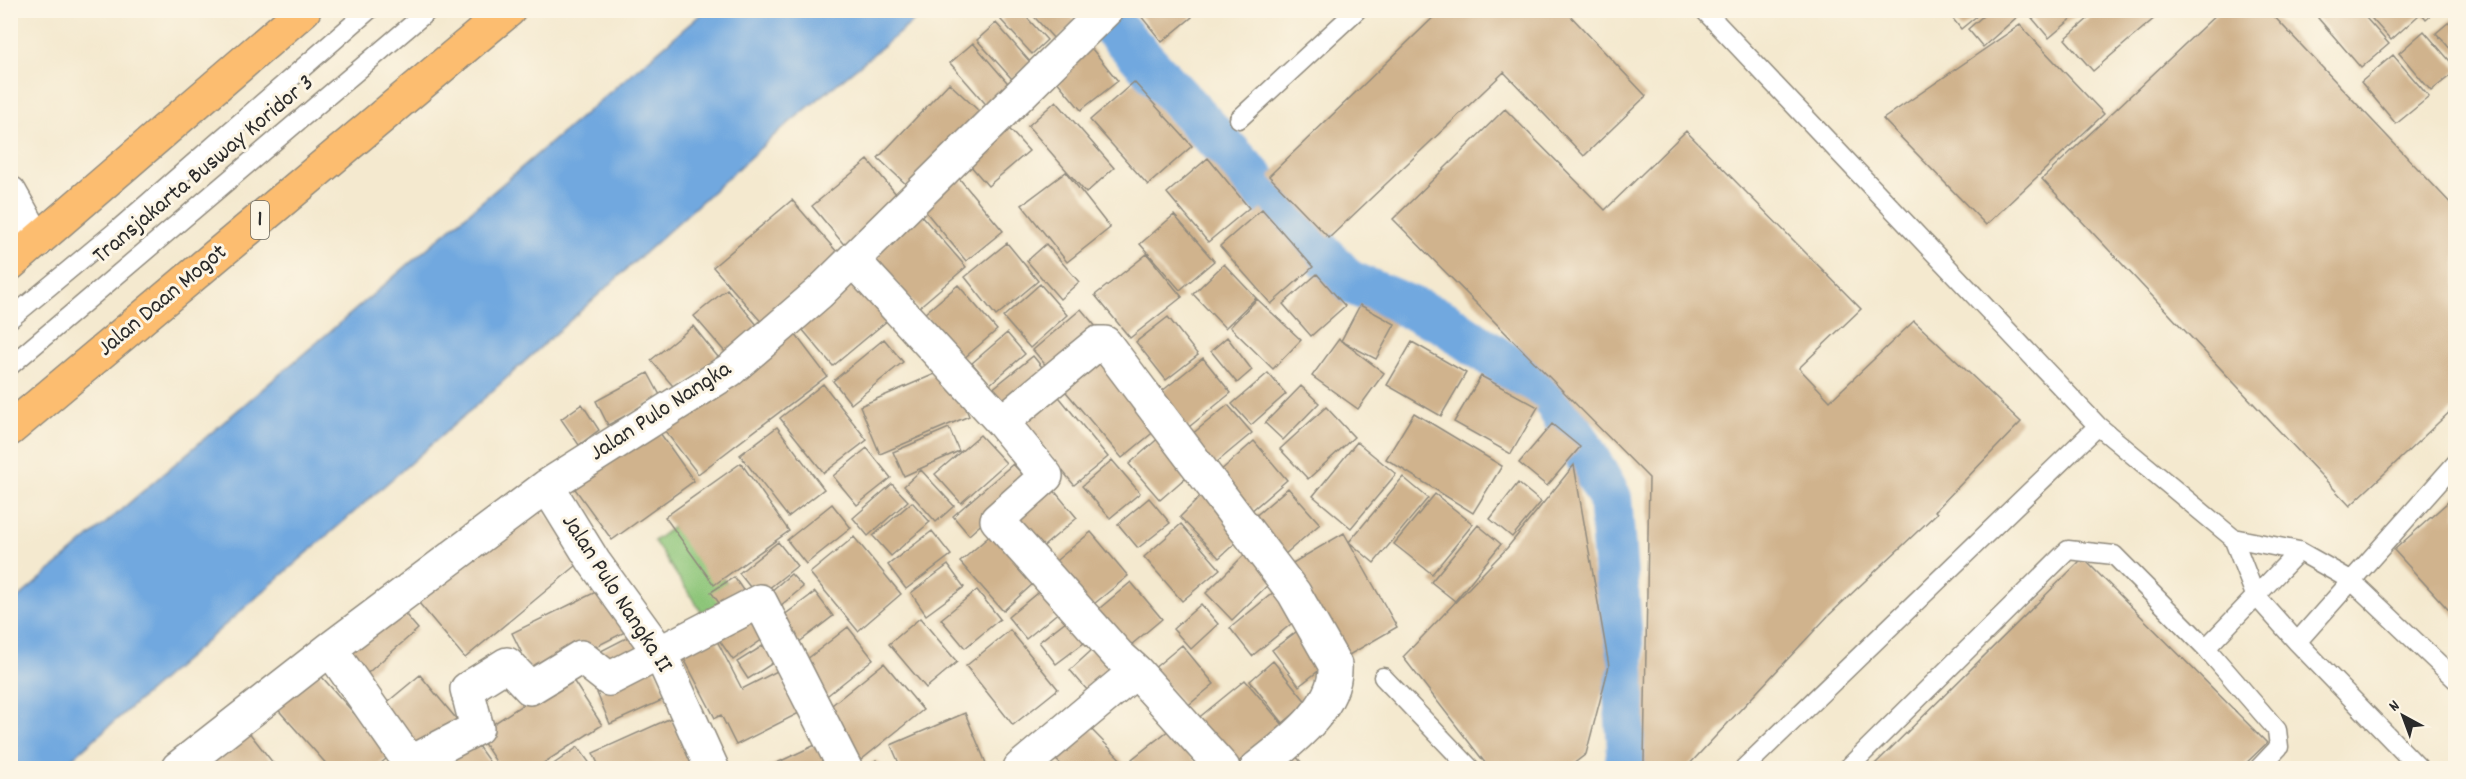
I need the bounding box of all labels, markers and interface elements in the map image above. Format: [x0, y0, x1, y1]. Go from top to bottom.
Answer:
street label: Transjakarta Busway Koridor 3 [86, 67, 322, 273]
road number: 1 [251, 201, 269, 239]
street label: Jalan Daan Mogot [91, 237, 235, 365]
street label: Jalan Pulo Nangka [584, 353, 739, 471]
street label: Jalan Pulo Nangka II [552, 508, 680, 680]
north arrow [2373, 686, 2433, 746]
text: N [2384, 695, 2405, 718]

